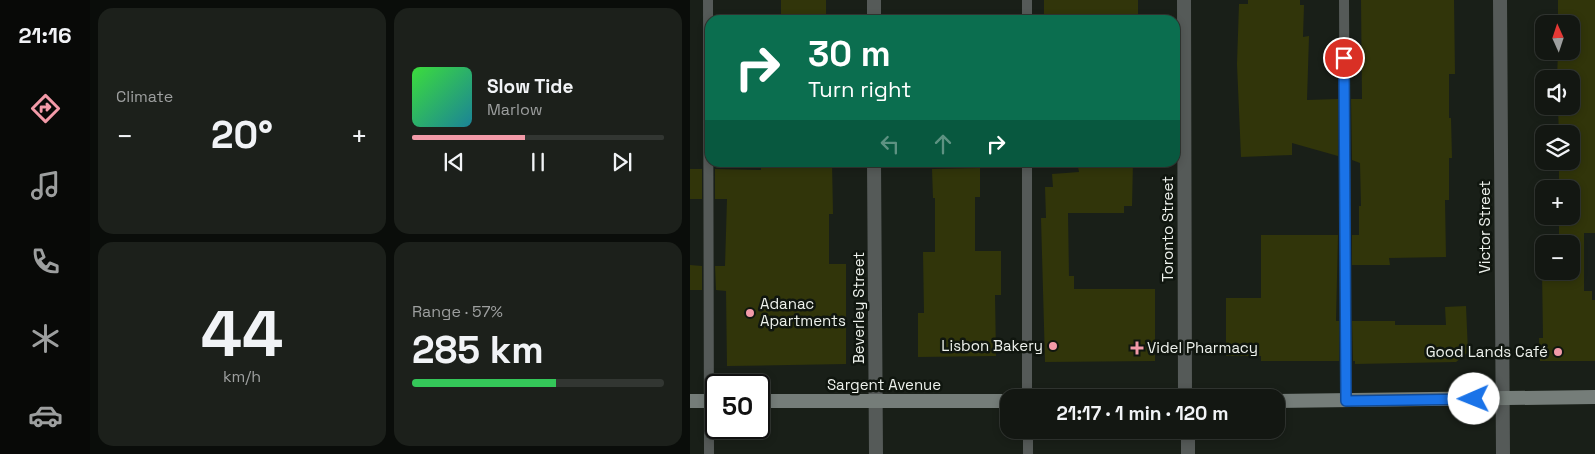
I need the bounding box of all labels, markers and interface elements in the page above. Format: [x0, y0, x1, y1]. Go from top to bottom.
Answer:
north arrow [1535, 15, 1580, 60]
map controls [1535, 15, 1580, 280]
text: 21:16 [18, 21, 72, 49]
text: 30 m [808, 32, 891, 76]
icon: right [725, 35, 790, 100]
pin [1323, 37, 1365, 79]
icon: arrive [1330, 44, 1358, 72]
button: sound [1535, 70, 1580, 115]
text: Slow Tide [487, 74, 573, 99]
text: Turn right [808, 75, 911, 103]
text: Climate [116, 86, 173, 107]
icon: directions [28, 91, 63, 126]
text: Marlow [487, 99, 543, 120]
text: 20° [211, 111, 273, 159]
text: − [116, 118, 133, 154]
text: + [351, 118, 368, 154]
button: layers [1535, 125, 1580, 170]
icon: left [876, 130, 904, 158]
icon: ahead [929, 130, 957, 158]
icon: right [982, 130, 1010, 158]
icon: previous [440, 148, 468, 176]
icon: pause [524, 148, 552, 176]
icon: next [608, 148, 636, 176]
icon: music [28, 168, 63, 203]
street label: Toronto Street [1158, 176, 1177, 282]
street label: Victor Street [1475, 180, 1494, 273]
button: + [1535, 180, 1580, 225]
button: − [1535, 235, 1580, 280]
icon: phone [28, 244, 63, 279]
street label: Beverley Street [849, 252, 868, 364]
text: 44 [201, 292, 283, 375]
place label: Adanac Apartments [760, 294, 846, 330]
text: Range · 57% [412, 301, 503, 322]
marker: Adanac Apartments [744, 307, 756, 319]
icon: climate [28, 321, 63, 356]
text: 285 km [412, 326, 544, 374]
place label: Lisbon Bakery [941, 336, 1043, 355]
place label: Videl Pharmacy [1147, 338, 1258, 357]
marker: Lisbon Bakery [1047, 340, 1059, 352]
marker: Videl Pharmacy [1131, 342, 1143, 354]
place label: Good Lands Café [1426, 342, 1548, 361]
marker: Good Lands Café [1552, 346, 1564, 358]
text: km/h [223, 366, 261, 387]
position arrow [1447, 372, 1499, 424]
speed limit sign: 50 [705, 374, 770, 439]
street label: Sargent Avenue [827, 375, 941, 394]
icon: car [28, 398, 63, 433]
text: 21:17 · 1 min · 120 m [1057, 401, 1228, 426]

